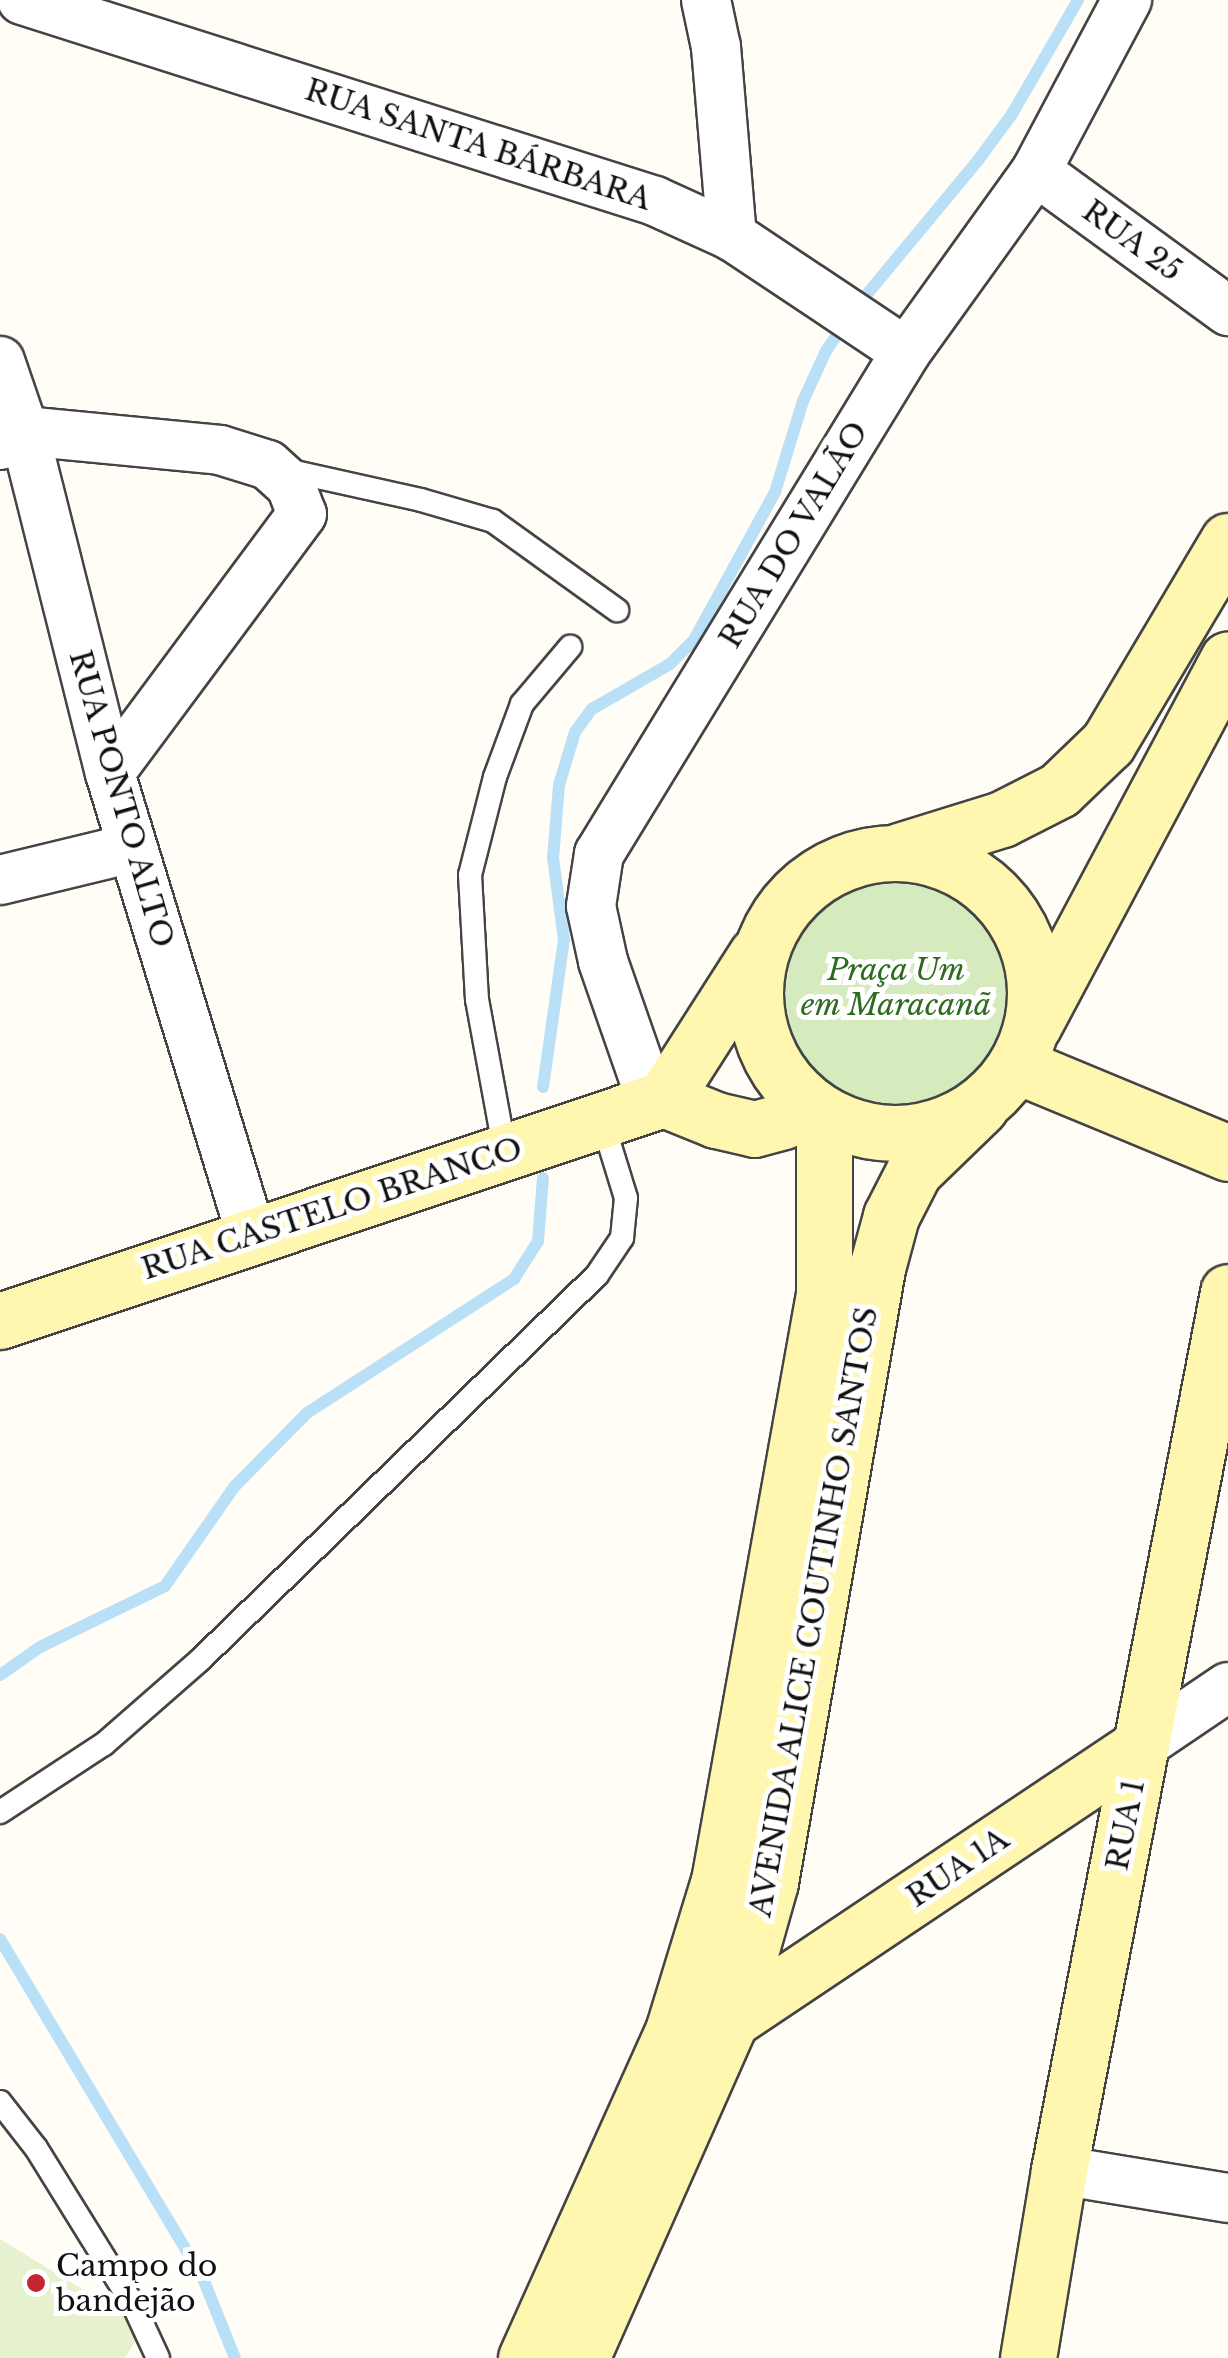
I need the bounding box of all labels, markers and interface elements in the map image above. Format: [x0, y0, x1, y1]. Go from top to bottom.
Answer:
street label: RUA SANTA BÁRBARA [299, 72, 657, 218]
street label: RUA 25 [1075, 193, 1189, 289]
street label: RUA DO VALÃO [712, 414, 876, 656]
street label: RUA PONTO ALTO [61, 645, 181, 953]
park label: Praça Um em Maracanã [800, 952, 992, 1022]
street label: RUA CASTELO BRANCO [137, 1130, 527, 1288]
street label: AVENIDA ALICE COUTINHO SANTOS [742, 1303, 886, 1921]
street label: RUA 1 [1099, 1776, 1153, 1874]
street label: RUA 1A [900, 1821, 1016, 1915]
place label: Campo do bandejão [56, 2248, 217, 2318]
marker: Campo do bandejão [25, 2272, 47, 2294]

